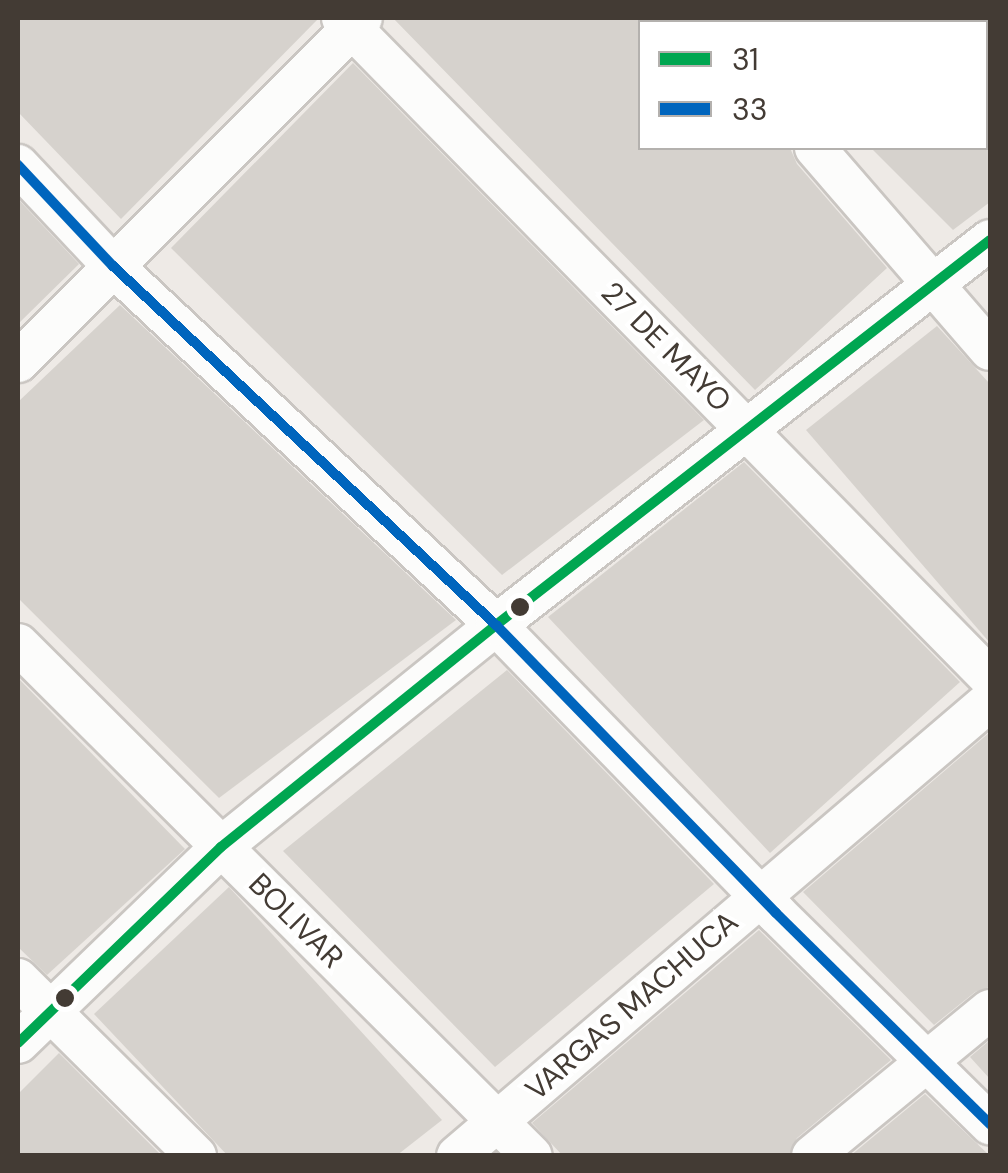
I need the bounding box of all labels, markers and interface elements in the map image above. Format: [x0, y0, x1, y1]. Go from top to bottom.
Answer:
legend [638, 20, 988, 150]
text: 31 [732, 40, 759, 79]
text: 33 [732, 90, 767, 129]
street label: 27 DE MAYO [594, 275, 738, 419]
unlabelled marker [510, 597, 530, 617]
street label: BOLIVAR [241, 866, 351, 976]
street label: VARGAS MACHUCA [519, 904, 745, 1108]
unlabelled marker [55, 988, 75, 1008]

